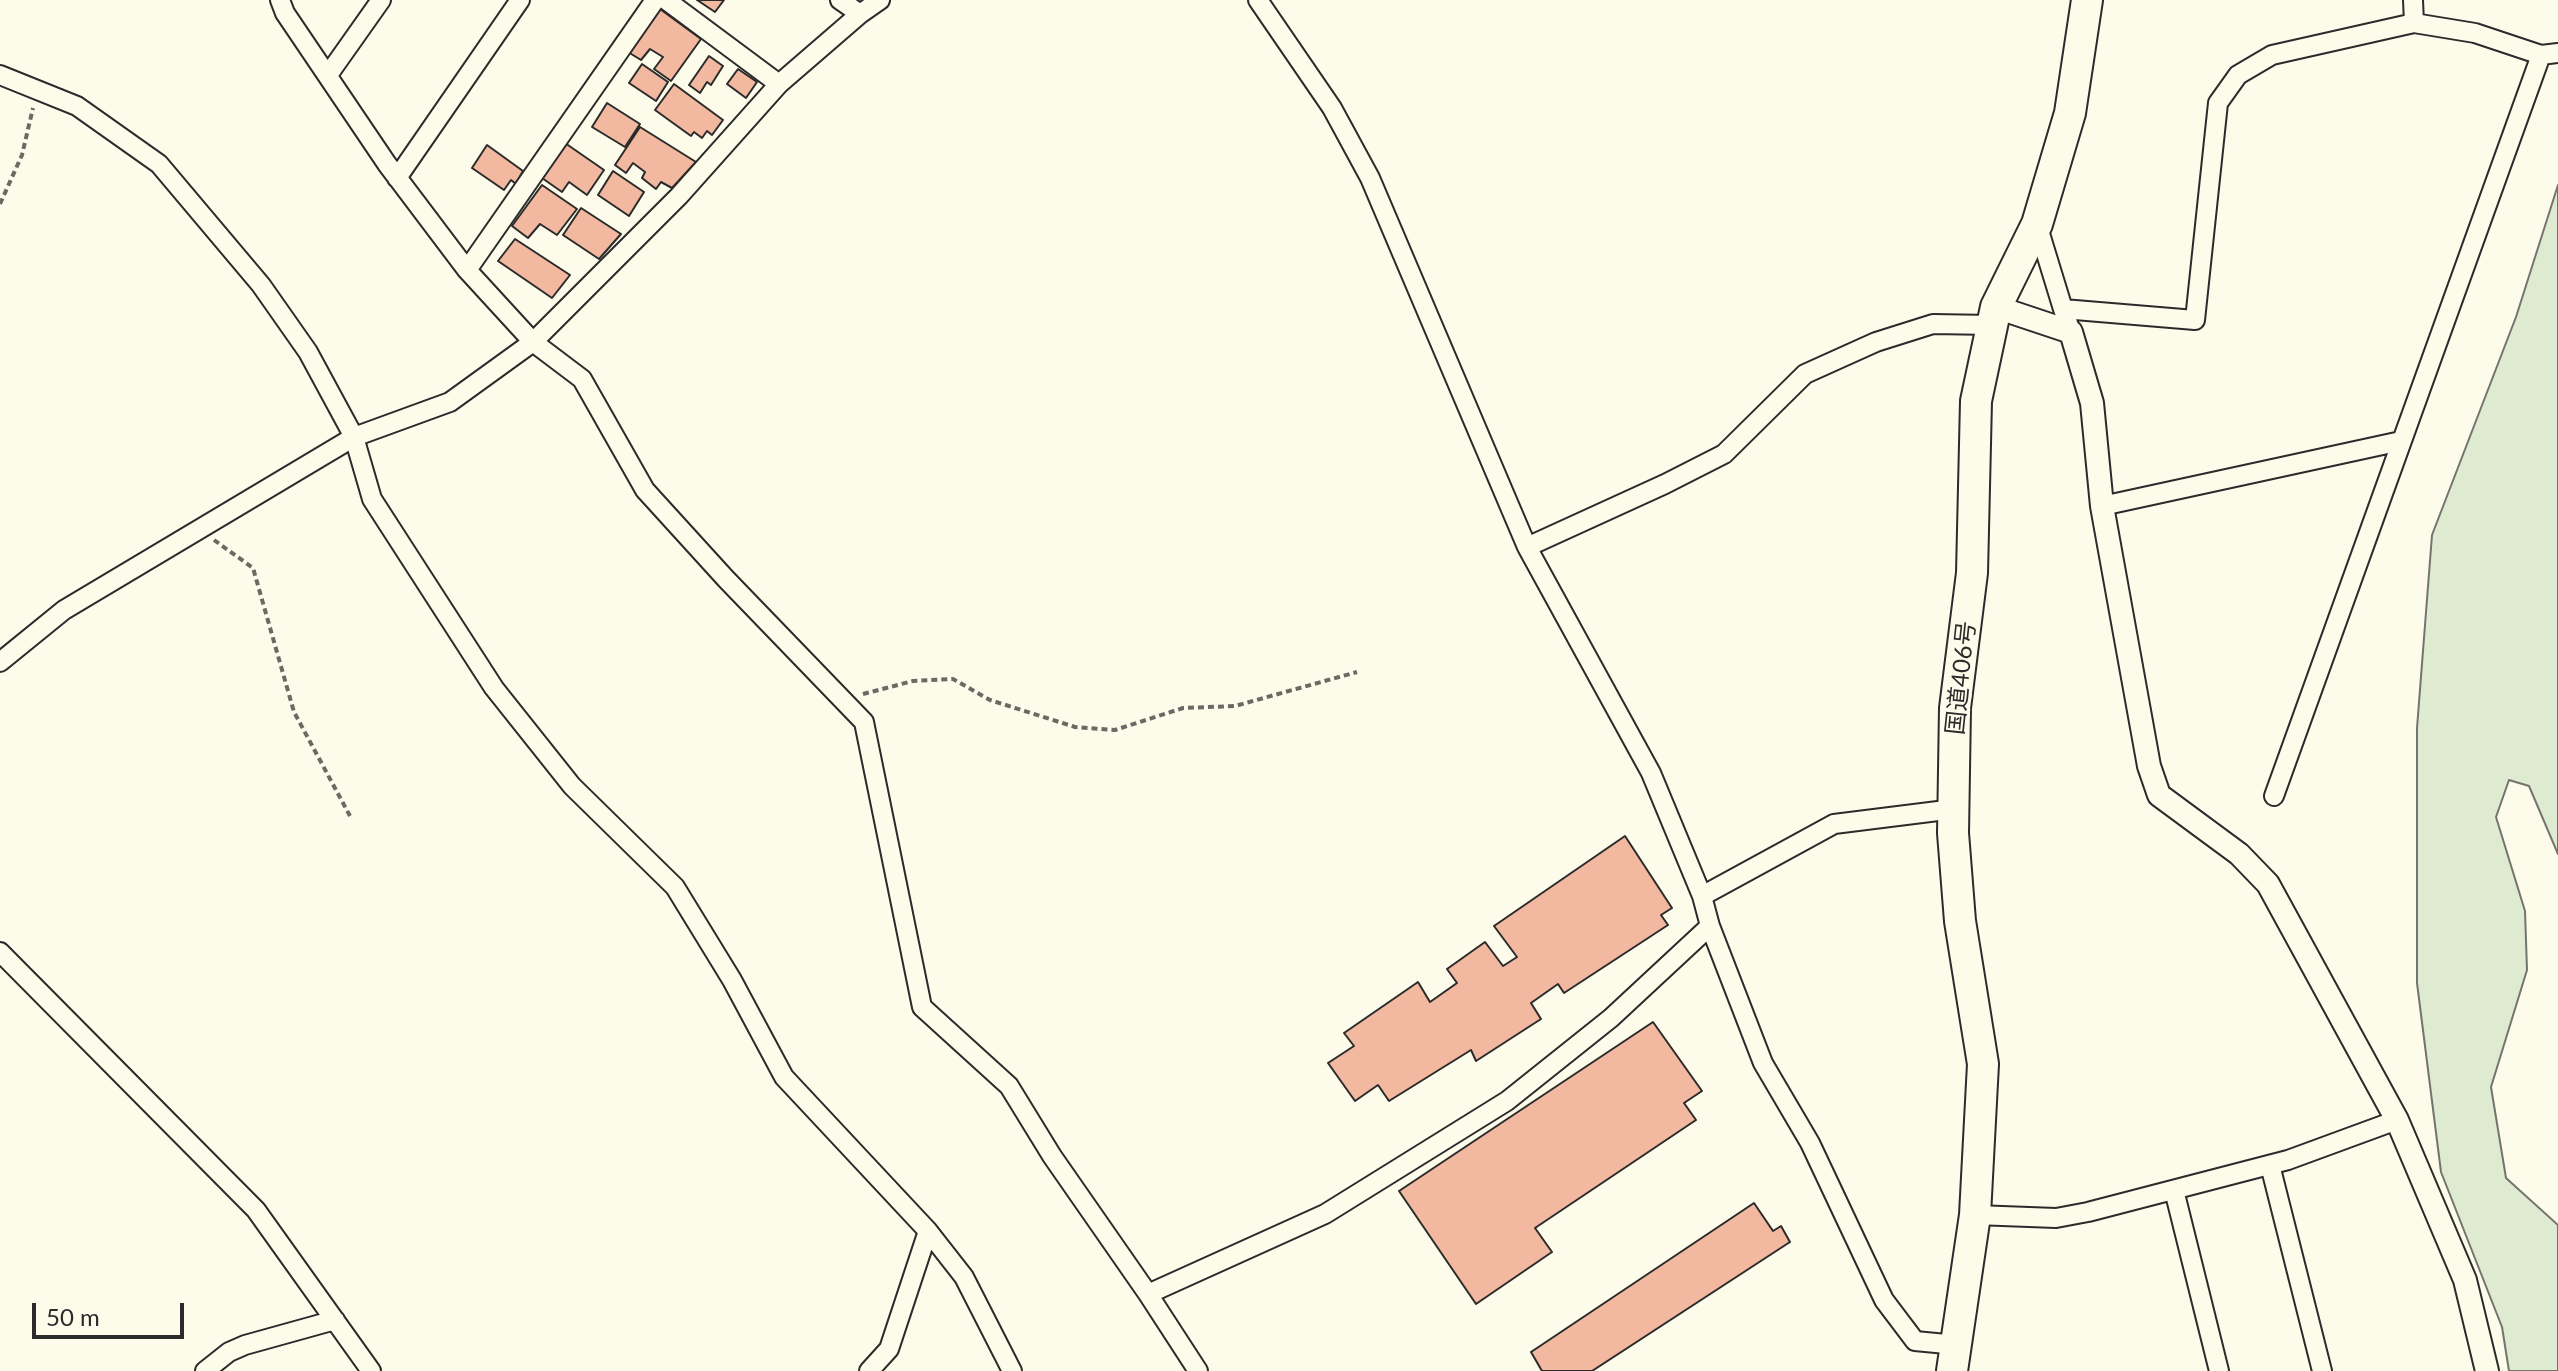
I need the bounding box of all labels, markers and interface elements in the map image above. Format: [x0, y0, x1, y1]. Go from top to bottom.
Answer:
street label: 国道406号 [1941, 620, 1981, 736]
scale bar [36, 1287, 188, 1337]
text: 50 m [46, 1302, 100, 1331]

